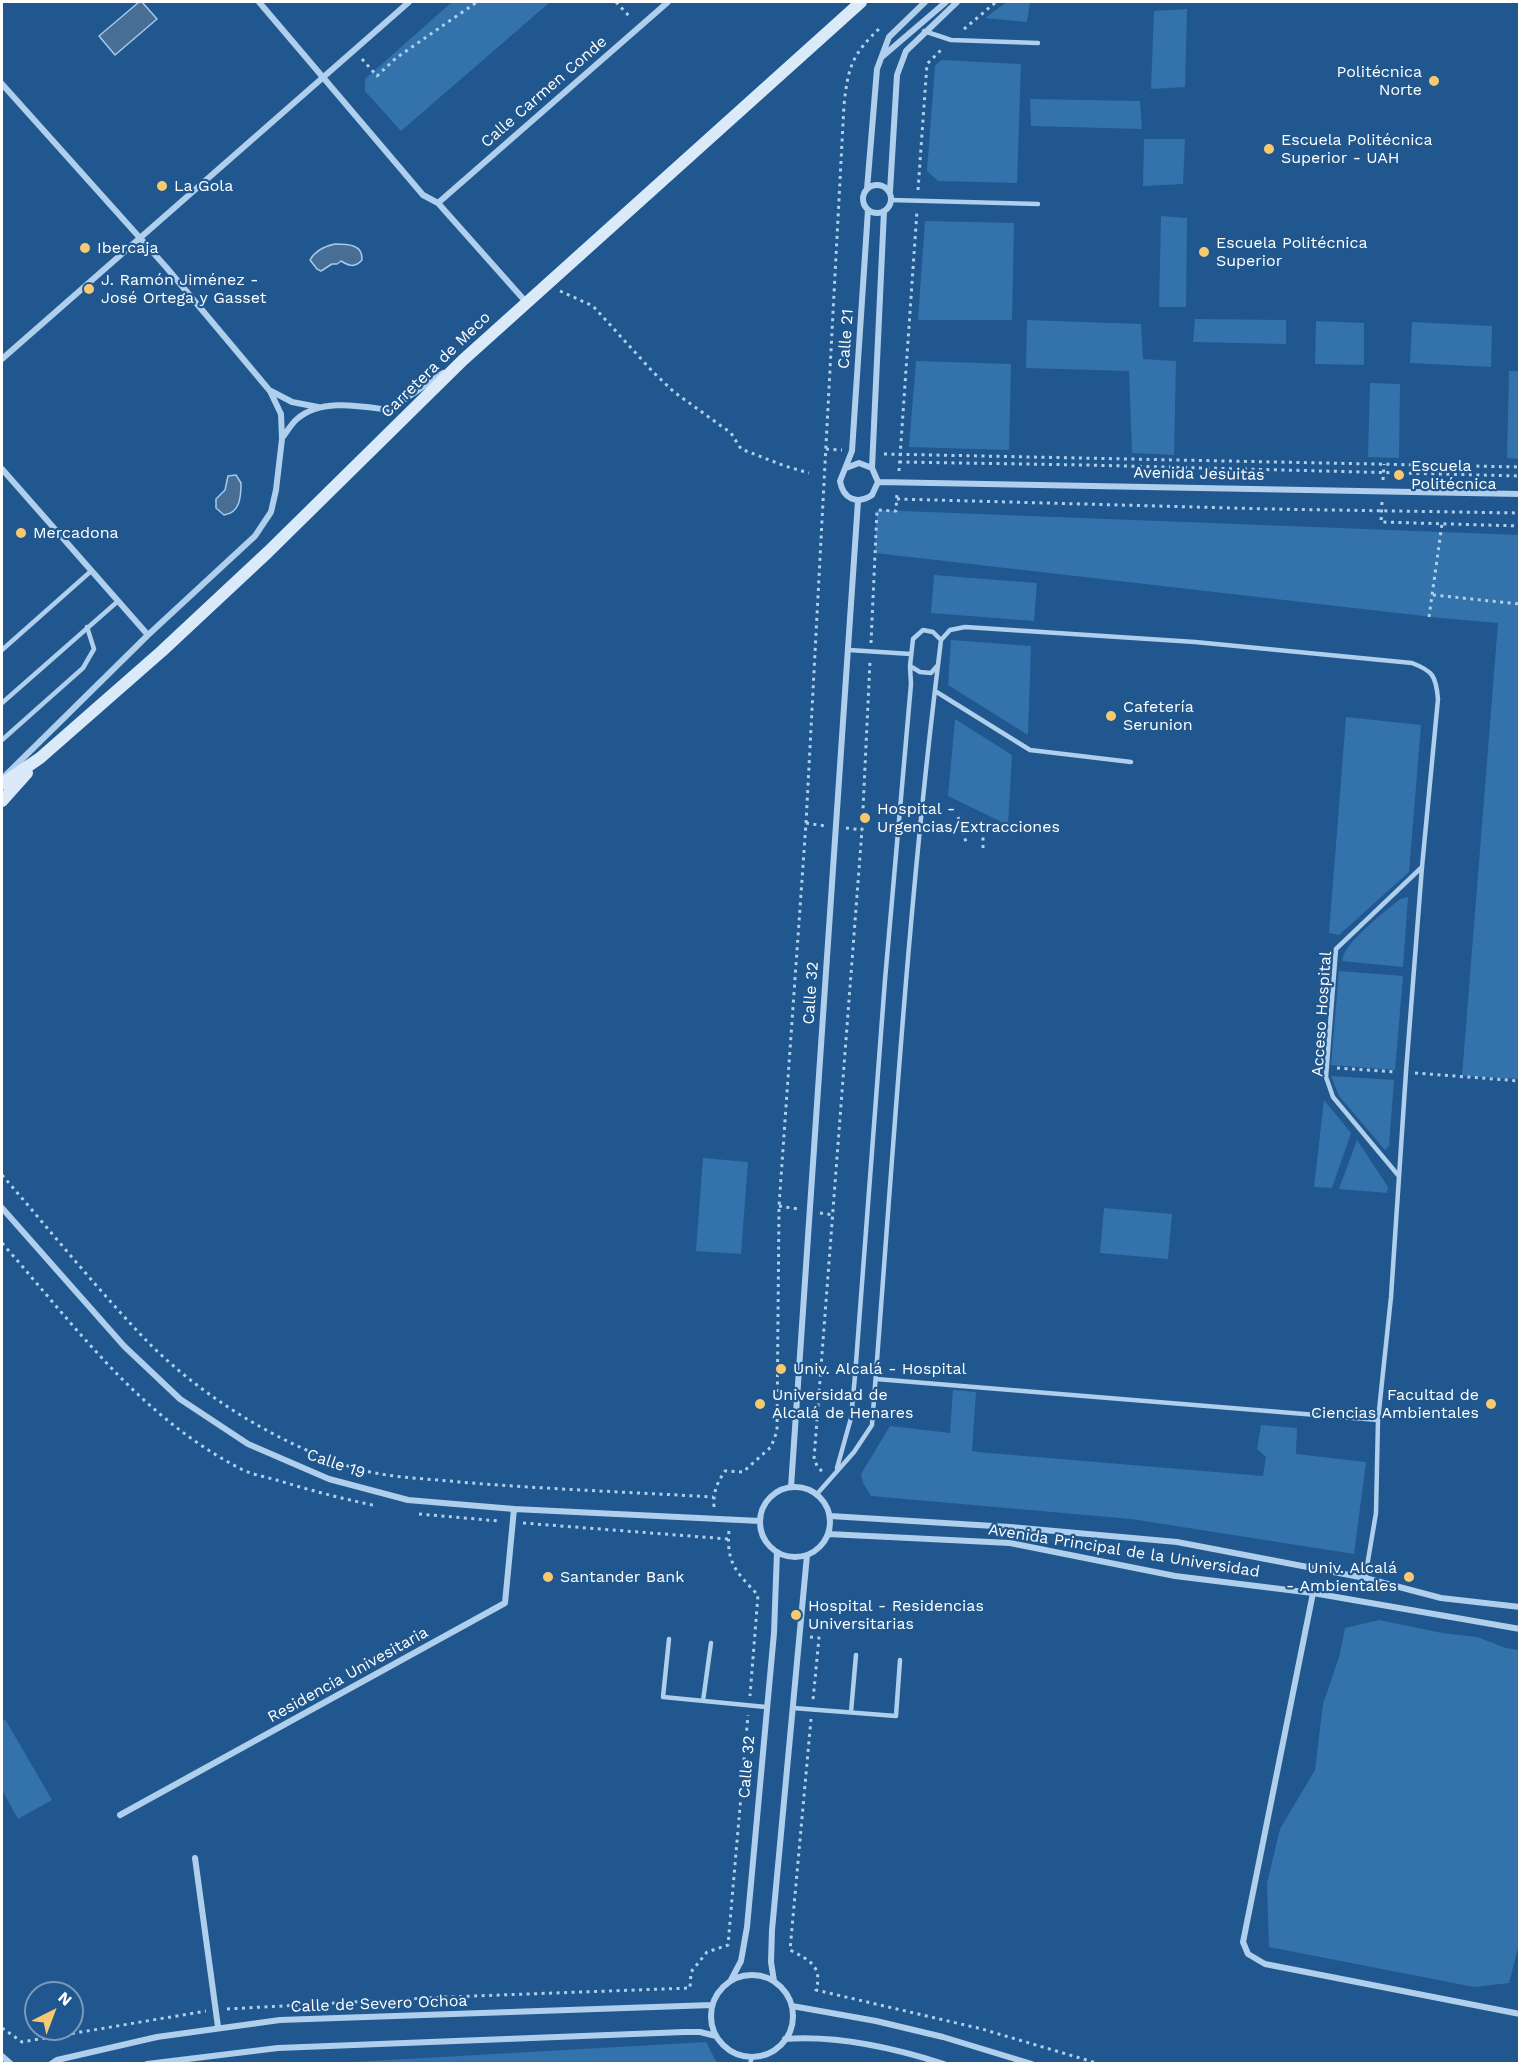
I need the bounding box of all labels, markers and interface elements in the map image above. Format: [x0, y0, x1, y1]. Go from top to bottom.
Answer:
street label: Calle Carmen Conde [477, 32, 611, 152]
place label: Politécnica Norte [1337, 62, 1422, 100]
marker: Politécnica Norte [1427, 74, 1441, 88]
place label: Escuela Politécnica Superior - UAH [1281, 130, 1433, 168]
marker: Escuela Politécnica Superior - UAH [1262, 142, 1276, 156]
place label: La Gola [174, 176, 233, 196]
marker: La Gola [155, 179, 169, 193]
place label: Escuela Politécnica Superior [1216, 233, 1368, 271]
place label: Ibercaja [97, 238, 159, 258]
marker: Ibercaja [78, 241, 92, 255]
marker: Escuela Politécnica Superior [1197, 245, 1211, 259]
place label: J. Ramón Jiménez - José Ortega y Gasset [101, 270, 266, 308]
marker: J. Ramón Jiménez - José Ortega y Gasset [82, 282, 96, 296]
street label: Carretera de Meco [377, 308, 495, 422]
street label: Calle 21 [834, 308, 858, 370]
place label: Escuela Politécnica [1411, 456, 1496, 494]
street label: Avenida Jesuitas [1133, 463, 1265, 485]
marker: Escuela Politécnica [1392, 468, 1406, 482]
place label: Mercadona [33, 523, 119, 543]
marker: Mercadona [14, 526, 28, 540]
place label: Cafetería Serunion [1123, 697, 1194, 735]
marker: Cafetería Serunion [1104, 709, 1118, 723]
place label: Hospital - Urgencias/Extracciones [877, 799, 1060, 837]
marker: Hospital - Urgencias/Extracciones [858, 811, 872, 825]
street label: Acceso Hospital [1308, 951, 1336, 1077]
street label: Calle 32 [799, 961, 823, 1025]
place label: Univ. Alcalá - Hospital [793, 1359, 966, 1379]
marker: Univ. Alcalá - Hospital [774, 1362, 788, 1376]
place label: Universidad de Alcalá de Henares [772, 1385, 913, 1423]
place label: Facultad de Ciencias Ambientales [1311, 1385, 1479, 1423]
marker: Universidad de Alcalá de Henares [753, 1397, 767, 1411]
marker: Facultad de Ciencias Ambientales [1484, 1397, 1498, 1411]
street label: Calle 19 [304, 1445, 368, 1483]
street label: Avenida Principal de la Universidad [987, 1520, 1261, 1582]
place label: Univ. Alcalá - Ambientales [1286, 1558, 1397, 1596]
place label: Santander Bank [560, 1567, 684, 1587]
marker: Santander Bank [541, 1570, 555, 1584]
marker: Univ. Alcalá - Ambientales [1402, 1570, 1416, 1584]
place label: Hospital - Residencias Universitarias [808, 1596, 984, 1634]
marker: Hospital - Residencias Universitarias [789, 1608, 803, 1622]
street label: Residencia Univesitaria [264, 1623, 432, 1727]
street label: Calle 32 [735, 1735, 759, 1799]
north arrow [24, 1981, 84, 2041]
text: N [54, 1988, 76, 2010]
street label: Calle de Severo Ochoa [290, 1991, 468, 2017]

